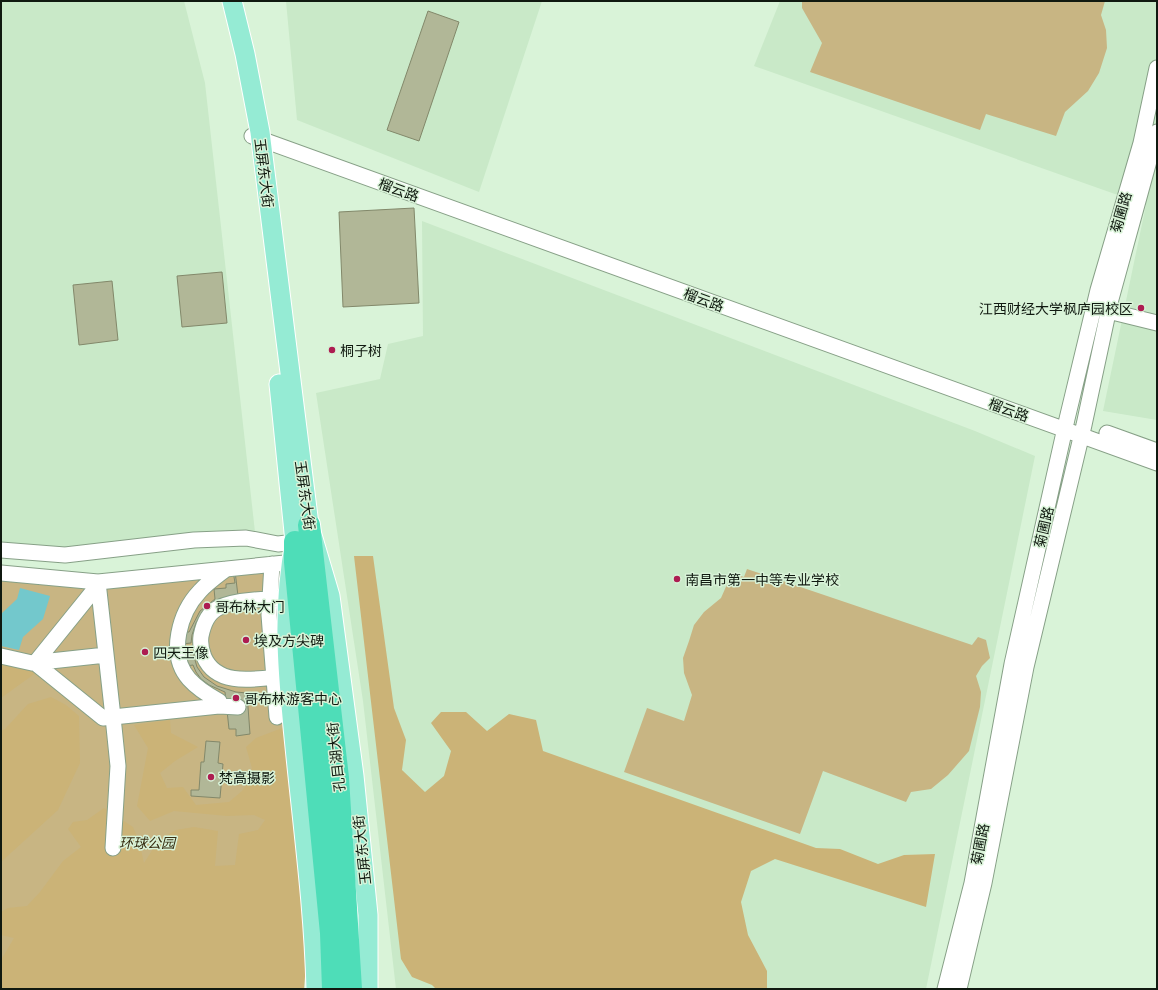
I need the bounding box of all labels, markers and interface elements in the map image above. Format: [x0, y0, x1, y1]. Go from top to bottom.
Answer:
street label: 玉屏东大街 [251, 137, 279, 209]
street label: 榴云路 [376, 172, 422, 206]
street label: 菊圃路 [1105, 189, 1135, 235]
street label: 榴云路 [681, 282, 727, 316]
place label: 江西财经大学枫庐园校区 [979, 298, 1133, 318]
marker: 江西财经大学枫庐园校区 [1136, 303, 1146, 313]
place label: 桐子树 [340, 340, 382, 360]
marker: 桐子树 [327, 345, 337, 355]
street label: 榴云路 [986, 392, 1032, 426]
street label: 玉屏东大街 [291, 459, 321, 531]
street label: 菊圃路 [1029, 504, 1057, 550]
place label: 南昌市第一中等专业学校 [685, 569, 839, 589]
marker: 南昌市第一中等专业学校 [672, 574, 682, 584]
place label: 哥布林大门 [215, 596, 285, 616]
marker: 哥布林大门 [202, 601, 212, 611]
place label: 埃及方尖碑 [254, 630, 324, 650]
marker: 埃及方尖碑 [241, 635, 251, 645]
place label: 四天王像 [153, 642, 209, 662]
marker: 四天王像 [140, 647, 150, 657]
place label: 哥布林游客中心 [244, 688, 342, 708]
marker: 哥布林游客中心 [231, 693, 241, 703]
street label: 孔目湖大街 [321, 721, 349, 793]
place label: 梵高摄影 [219, 767, 275, 787]
marker: 梵高摄影 [206, 772, 216, 782]
street label: 玉屏东大街 [347, 814, 375, 886]
street label: 菊圃路 [965, 821, 993, 867]
park label: 环球公园 [119, 832, 177, 852]

